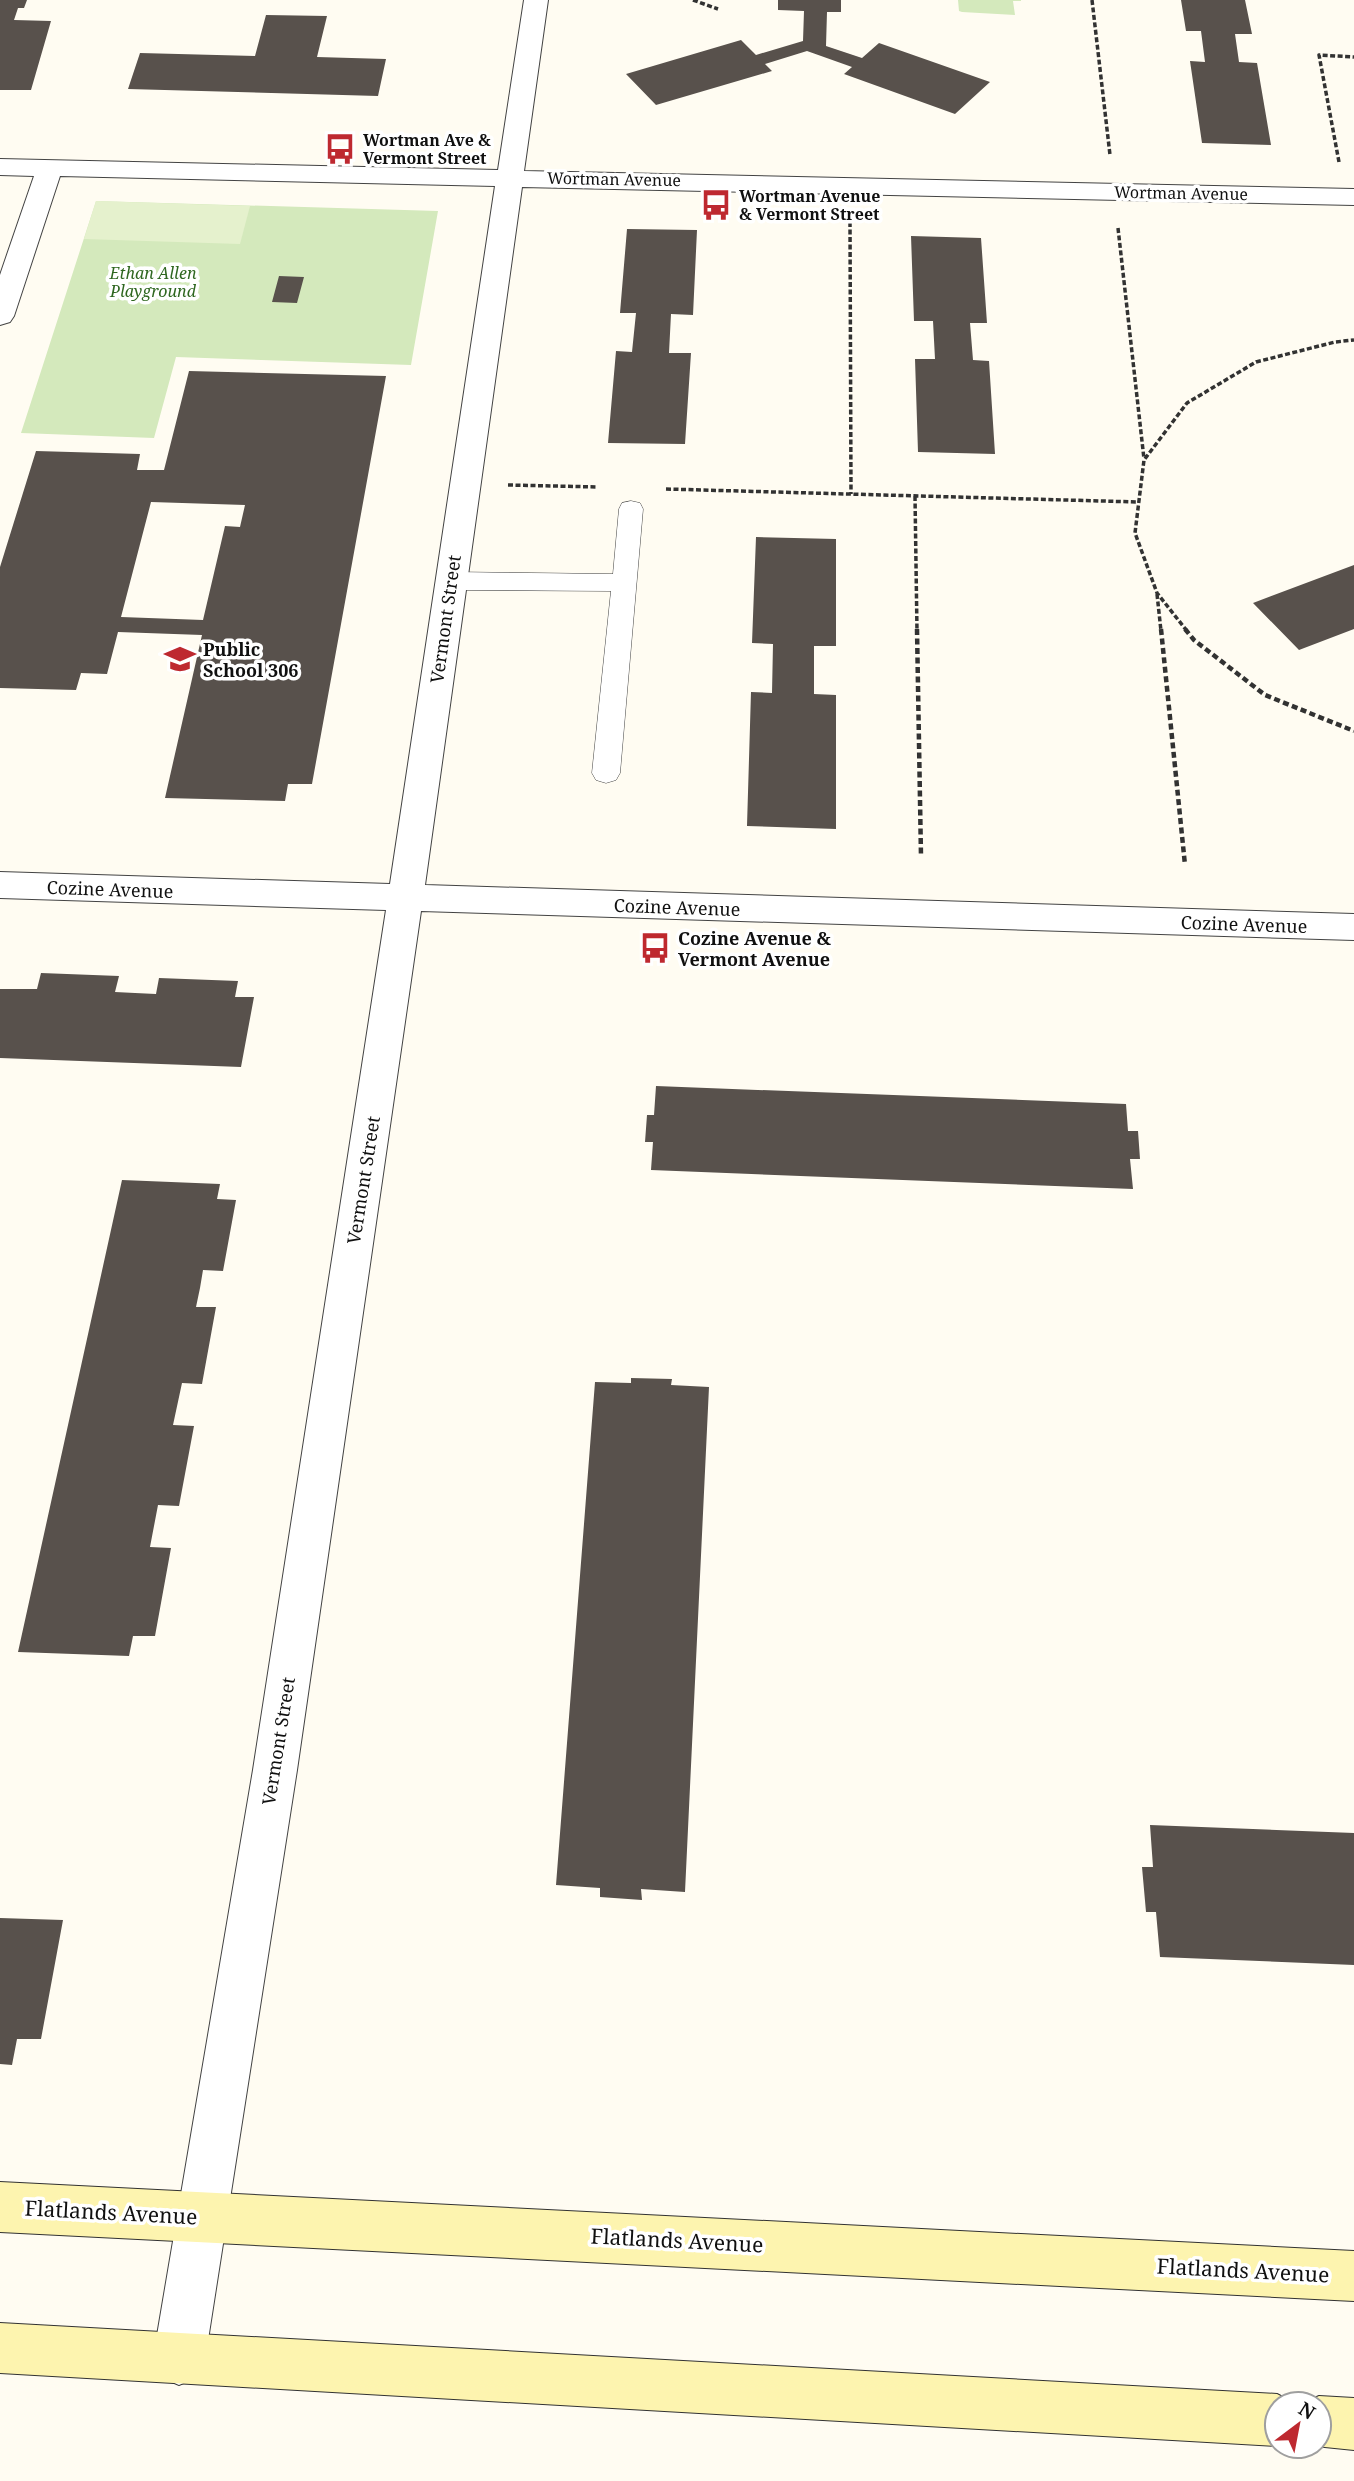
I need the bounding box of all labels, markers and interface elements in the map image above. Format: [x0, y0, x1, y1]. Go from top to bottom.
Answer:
place label: Wortman Ave & Vermont Street [363, 129, 491, 169]
bus stop icon: Wortman Ave & Vermont Street [323, 132, 357, 166]
street label: Wortman Avenue [547, 167, 681, 191]
street label: Wortman Avenue [1114, 181, 1248, 205]
place label: Wortman Avenue & Vermont Street [739, 185, 880, 225]
bus stop icon: Wortman Avenue & Vermont Street [699, 188, 733, 222]
park label: Ethan Allen Playground [109, 262, 197, 302]
street label: Vermont Street [424, 553, 466, 685]
place label: Public School 306 [203, 637, 299, 682]
school or university icon: Public School 306 [163, 642, 197, 676]
street label: Cozine Avenue [46, 875, 174, 903]
street label: Cozine Avenue [613, 893, 741, 921]
street label: Cozine Avenue [1180, 910, 1308, 938]
place label: Cozine Avenue & Vermont Avenue [678, 926, 832, 971]
bus stop icon: Cozine Avenue & Vermont Avenue [638, 931, 672, 965]
street label: Vermont Street [341, 1114, 385, 1246]
street label: Vermont Street [256, 1675, 300, 1807]
street label: Flatlands Avenue [24, 2193, 198, 2231]
street label: Flatlands Avenue [590, 2221, 764, 2259]
street label: Flatlands Avenue [1156, 2251, 1330, 2289]
north arrow [1263, 2390, 1333, 2460]
text: N [1294, 2396, 1320, 2426]

